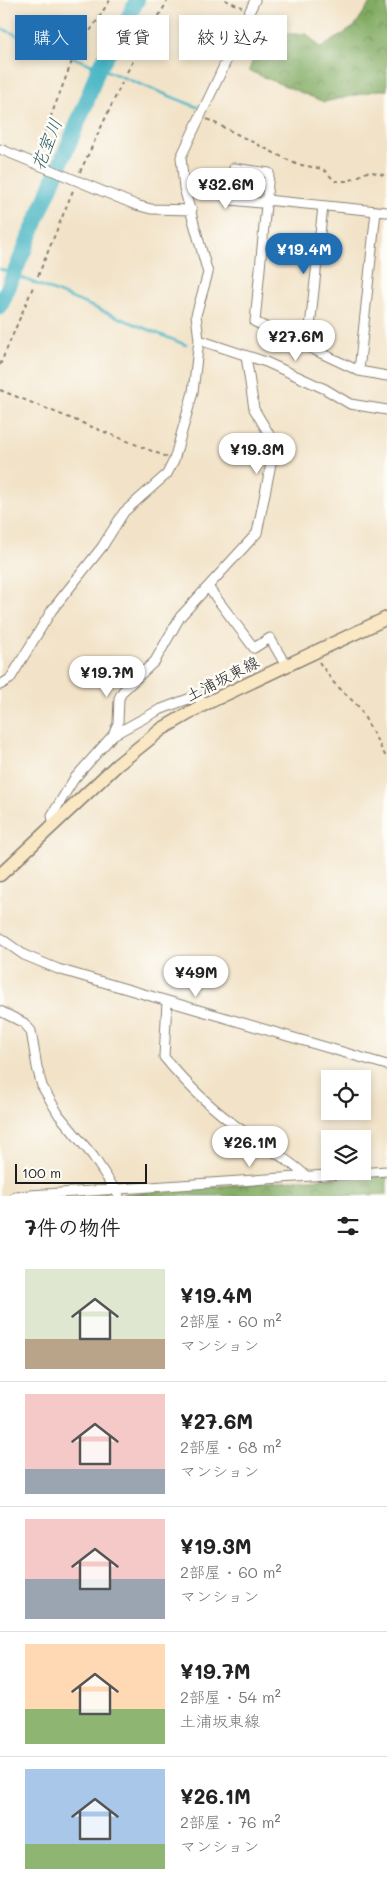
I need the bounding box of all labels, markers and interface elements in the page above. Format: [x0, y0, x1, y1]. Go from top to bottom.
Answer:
chip: 購入 [15, 15, 87, 60]
chip: 賃貸 [97, 15, 169, 60]
chip: 絞り込み [179, 15, 287, 60]
water label: 花室川 [25, 114, 67, 174]
pin: ¥32.6M [185, 168, 267, 210]
text: ¥32.6M [198, 173, 254, 194]
pin: ¥19.4M [263, 232, 345, 275]
text: ¥19.4M [276, 238, 332, 259]
pin: ¥27.6M [255, 320, 337, 362]
text: ¥27.6M [268, 325, 324, 346]
pin: ¥19.3M [216, 432, 298, 475]
text: ¥19.3M [230, 438, 284, 459]
street label: 土浦坂東線 [182, 650, 262, 706]
pin: ¥19.7M [66, 656, 148, 698]
text: ¥19.7M [80, 661, 134, 682]
pin: ¥49M [166, 956, 226, 998]
text: ¥49M [174, 961, 218, 982]
map controls [321, 1070, 371, 1180]
button: locate [321, 1070, 371, 1120]
pin: ¥26.1M [209, 1126, 291, 1168]
button: layers [321, 1130, 371, 1180]
text: ¥26.1M [223, 1131, 277, 1152]
scale bar [15, 1161, 148, 1184]
text: 100 m [22, 1163, 61, 1182]
icon: filters [334, 1212, 362, 1240]
text: 7件の物件 [25, 1213, 121, 1240]
text: ¥19.4M [180, 1281, 252, 1308]
icon: home [65, 1289, 125, 1349]
text: 2部屋 · 60 m² [180, 1310, 282, 1331]
text: マンション [180, 1334, 259, 1355]
text: ¥27.6M [180, 1407, 253, 1434]
icon: home [65, 1414, 125, 1474]
text: 2部屋 · 68 m² [180, 1436, 281, 1457]
text: マンション [180, 1460, 259, 1481]
text: ¥19.3M [180, 1532, 252, 1559]
icon: home [65, 1539, 125, 1599]
text: 2部屋 · 60 m² [180, 1561, 282, 1582]
text: マンション [180, 1585, 259, 1606]
text: ¥19.7M [180, 1657, 251, 1684]
icon: home [65, 1664, 125, 1724]
text: 2部屋 · 54 m² [180, 1686, 281, 1707]
text: 土浦坂東線 [180, 1710, 260, 1731]
text: ¥26.1M [180, 1782, 251, 1809]
icon: home [65, 1789, 125, 1849]
text: 2部屋 · 76 m² [180, 1811, 281, 1832]
text: マンション [180, 1835, 259, 1856]

